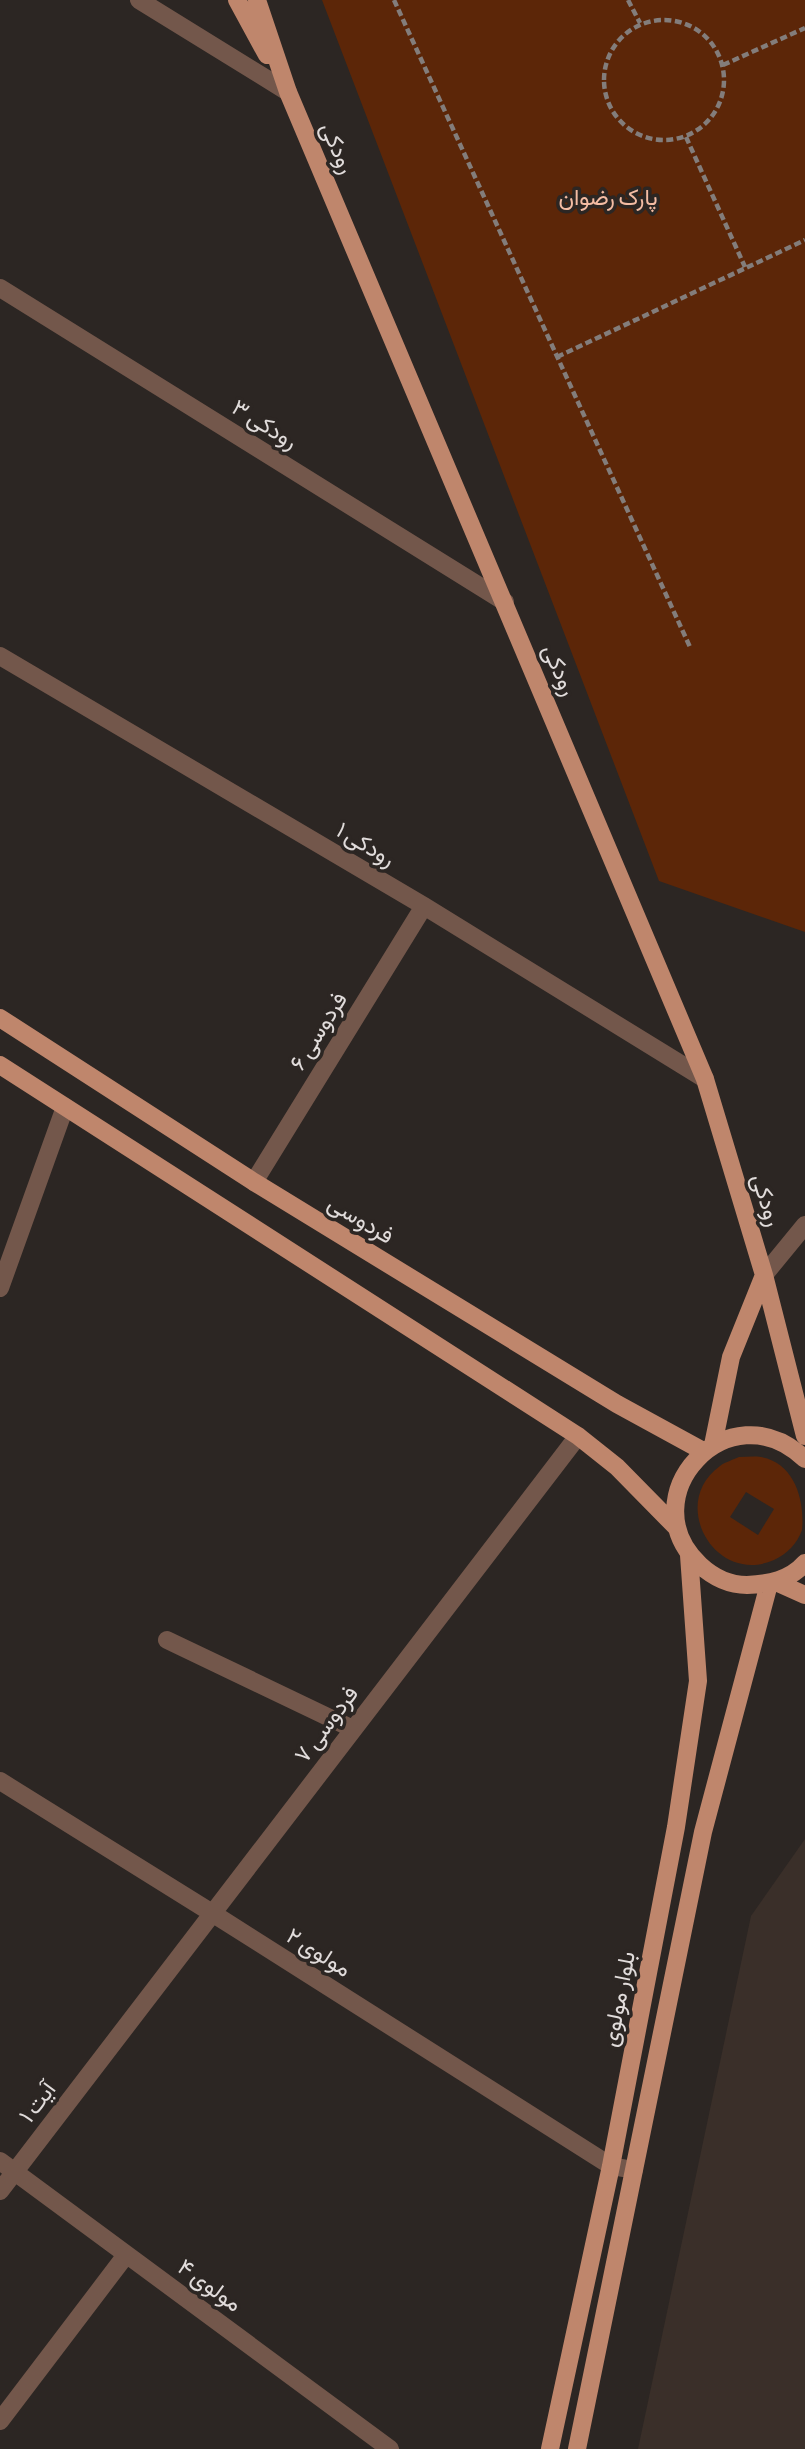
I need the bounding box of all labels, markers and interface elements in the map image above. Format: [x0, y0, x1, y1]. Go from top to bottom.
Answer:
street label: رودکی [314, 118, 360, 179]
park label: پارک رضوان [558, 184, 658, 213]
street label: رودکی ۳ [226, 394, 303, 456]
street label: رودکی [536, 640, 582, 701]
street label: رودکی ۱ [331, 816, 400, 873]
street label: فردوسی ۶ [284, 987, 354, 1076]
street label: رودکی [745, 1171, 787, 1230]
street label: فردوسی [322, 1189, 399, 1250]
street label: فردوسی ۷ [289, 1681, 365, 1769]
street label: مولوی ۲ [281, 1922, 356, 1984]
street label: بلوار مولوی [596, 1949, 642, 2049]
street label: آیت ۱ [13, 2075, 63, 2129]
street label: مولوی ۴ [172, 2253, 247, 2318]

